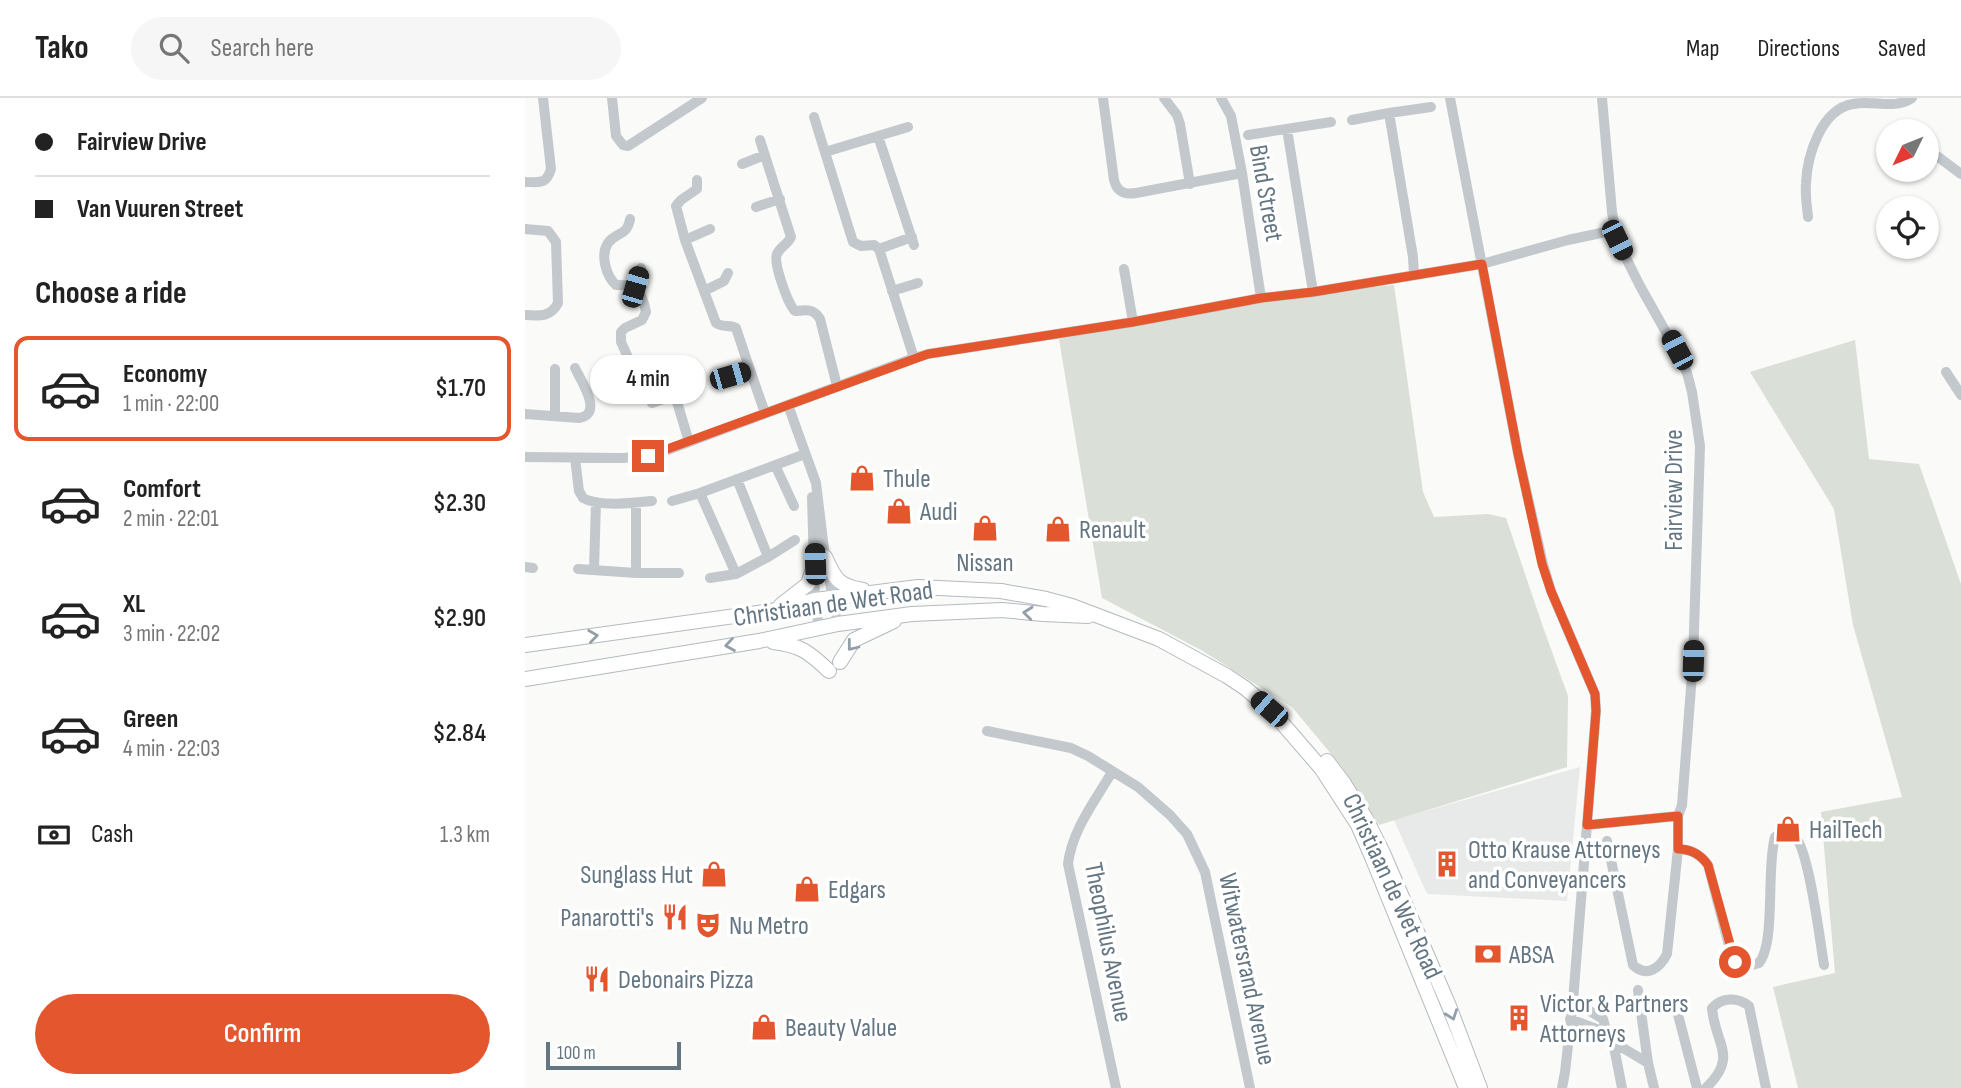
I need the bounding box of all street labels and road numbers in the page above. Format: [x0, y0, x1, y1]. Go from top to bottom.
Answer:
street label: Bind Street [1242, 143, 1289, 244]
street label: Fairview Drive [1659, 429, 1690, 551]
street label: Christiaan de Wet Road [731, 575, 935, 634]
street label: Christiaan de Wet Road [1335, 789, 1448, 984]
street label: Theophilus Avenue [1077, 860, 1138, 1025]
street label: Witwatersrand Avenue [1211, 871, 1282, 1068]

